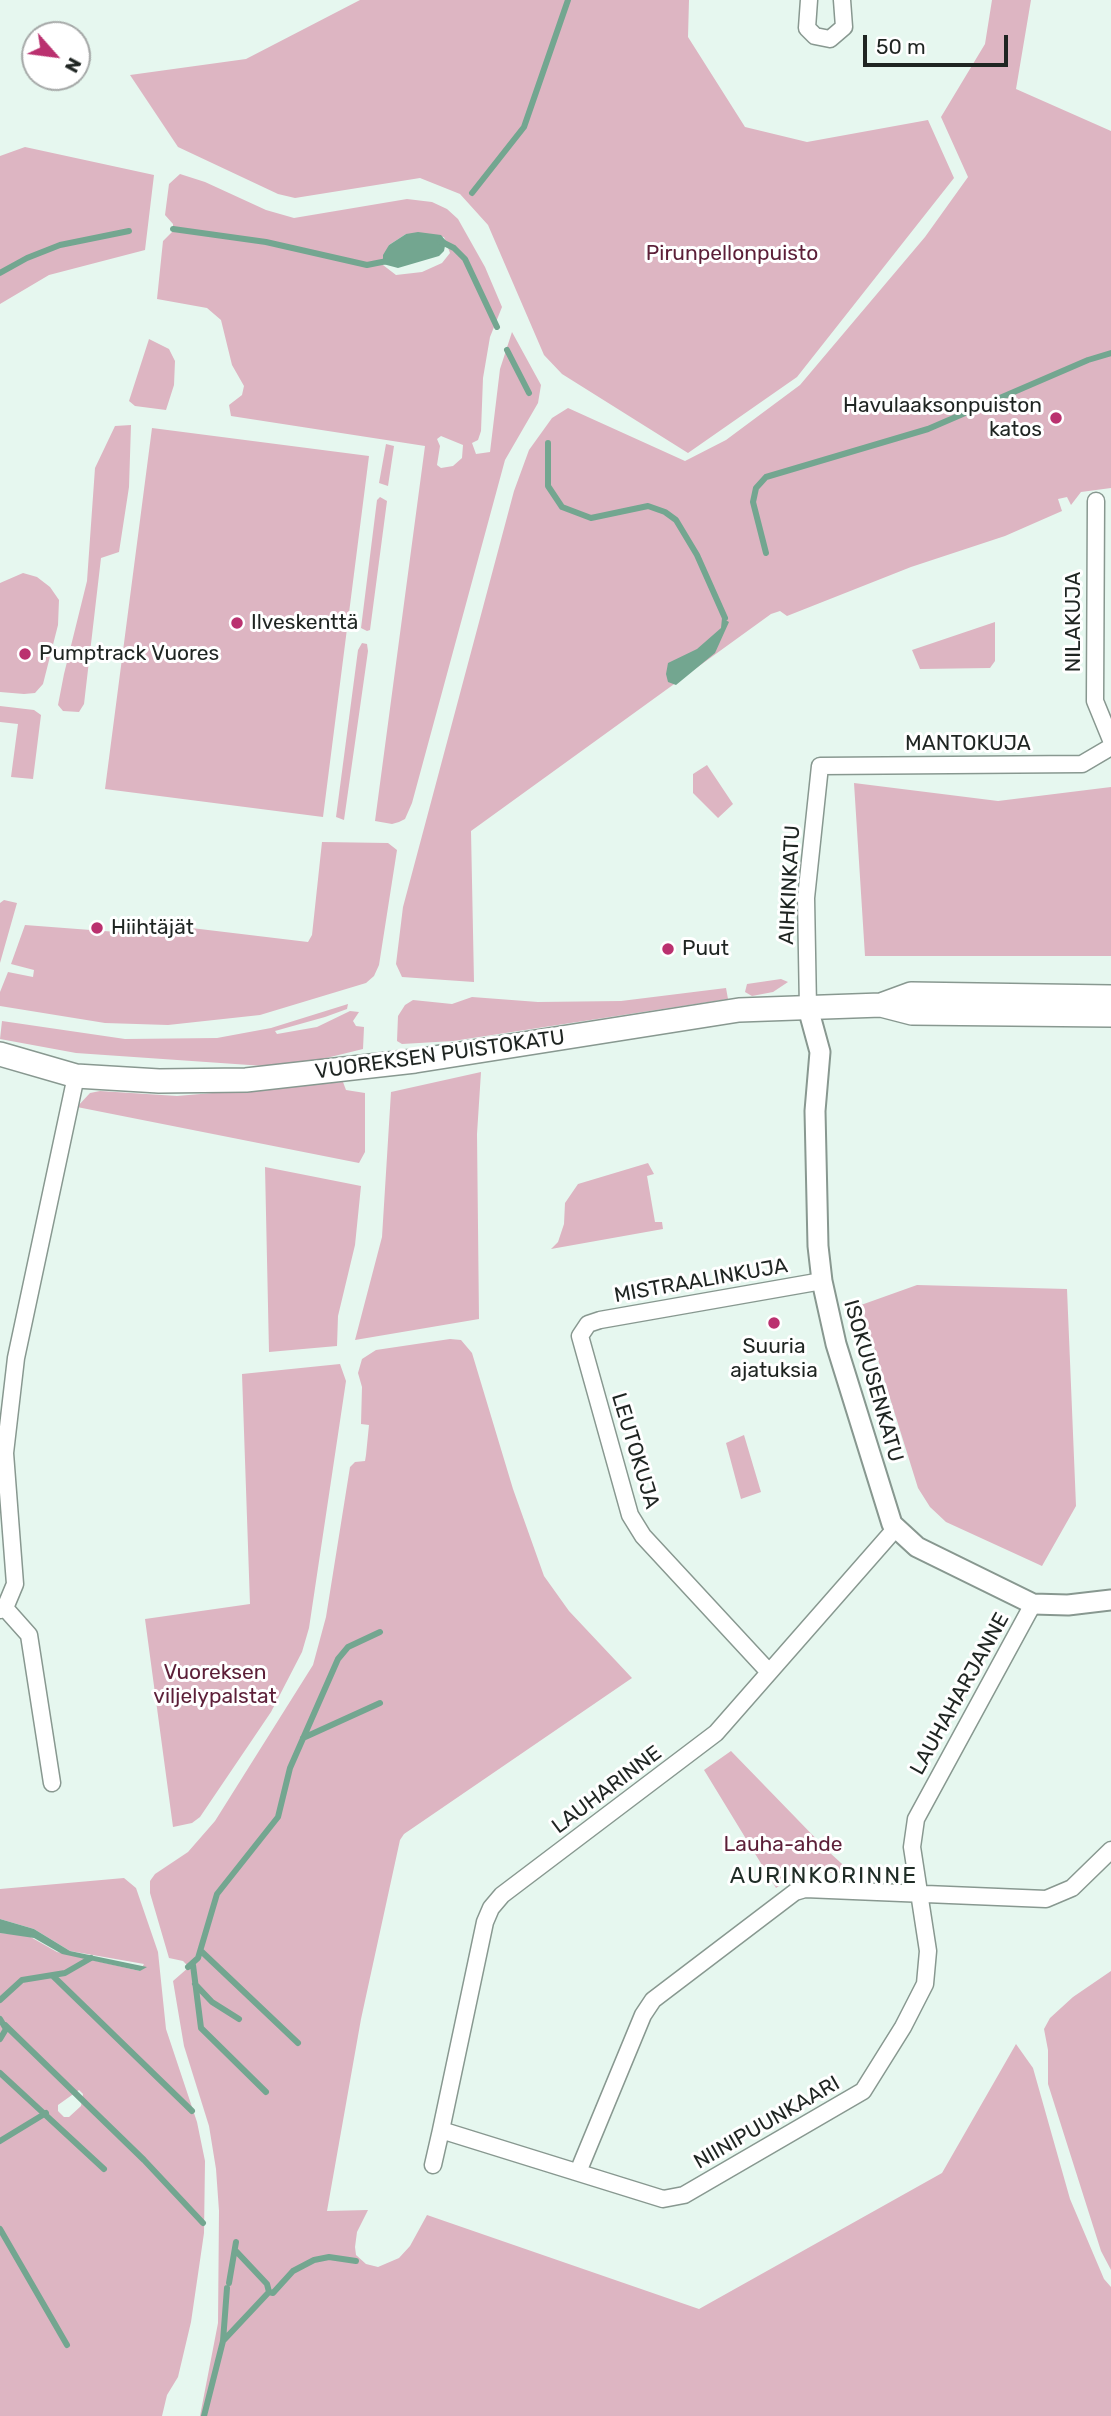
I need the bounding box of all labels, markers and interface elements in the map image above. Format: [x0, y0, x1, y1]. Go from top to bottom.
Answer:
north arrow [21, 21, 91, 91]
scale bar [866, 21, 1011, 65]
text: 50 m [876, 34, 926, 59]
text: N [60, 54, 87, 77]
park label: Pirunpellonpuisto [646, 241, 818, 267]
place label: Havulaaksonpuiston katos [843, 393, 1042, 443]
marker: Havulaaksonpuiston katos [1048, 410, 1064, 426]
street label: NILAKUJA [1061, 572, 1087, 672]
place label: Ilveskenttä [251, 610, 358, 636]
marker: Ilveskenttä [229, 615, 245, 631]
place label: Pumptrack Vuores [39, 641, 219, 667]
marker: Pumptrack Vuores [17, 646, 33, 662]
street label: MANTOKUJA [905, 731, 1031, 757]
street label: AIHKINKATU [774, 825, 806, 945]
place label: Hiihtäjät [111, 915, 194, 941]
marker: Hiihtäjät [89, 920, 105, 936]
place label: Puut [682, 936, 729, 962]
marker: Puut [660, 941, 676, 957]
street label: VUOREKSEN PUISTOKATU [314, 1025, 566, 1085]
street label: MISTRAALINKUJA [612, 1253, 790, 1309]
street label: ISOKUUSENKATU [838, 1297, 908, 1465]
marker: Suuria ajatuksia [766, 1315, 782, 1331]
place label: Suuria ajatuksia [730, 1334, 818, 1384]
street label: LEUTOKUJA [605, 1390, 665, 1512]
street label: LAUHAHARJANNE [905, 1609, 1015, 1779]
park label: Vuoreksen viljelypalstat [153, 1660, 277, 1710]
street label: LAUHARINNE [547, 1741, 667, 1839]
park label: Lauha-ahde [723, 1832, 843, 1858]
district label: AURINKORINNE [731, 1862, 917, 1890]
street label: NIINIPUUNKAARI [690, 2071, 844, 2175]

